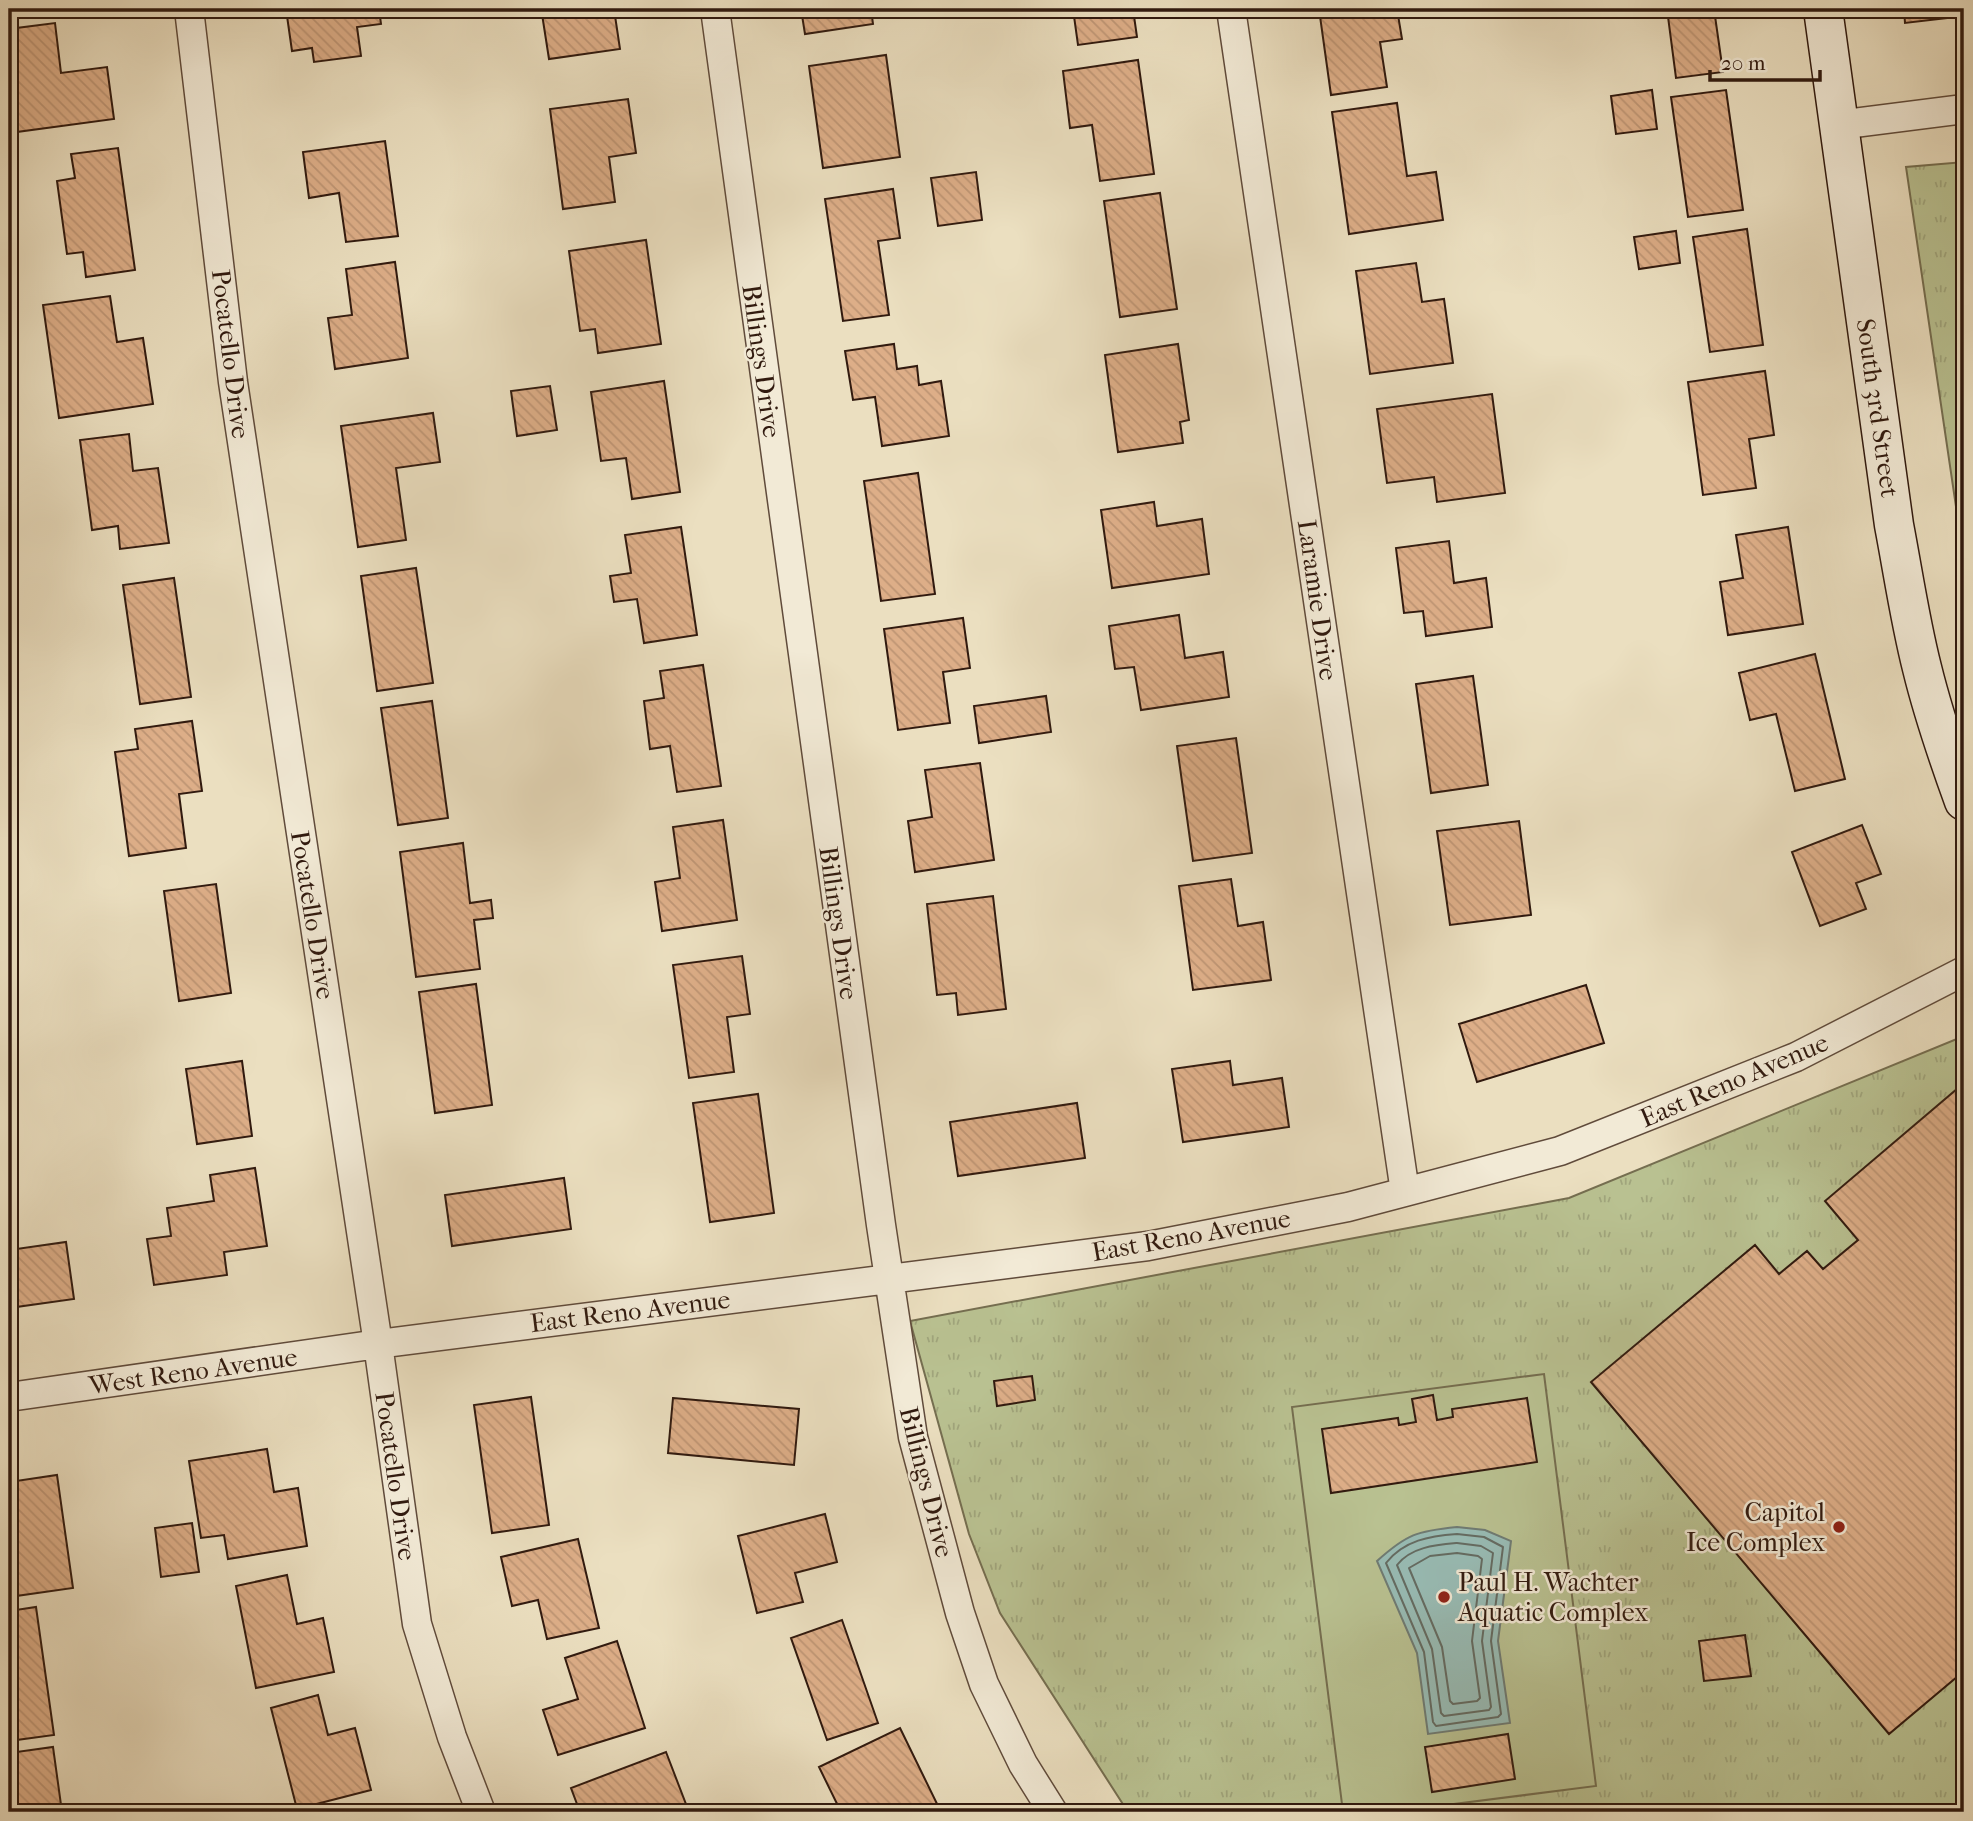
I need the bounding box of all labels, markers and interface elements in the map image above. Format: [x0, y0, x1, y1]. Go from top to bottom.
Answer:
scale bar [1710, 38, 1821, 82]
text: 20 m [1721, 51, 1766, 75]
street label: Pocatello Drive [205, 268, 256, 441]
street label: Billings Drive [735, 282, 788, 440]
street label: South 3rd Street [1850, 317, 1905, 500]
street label: Laramie Drive [1291, 518, 1344, 683]
street label: Pocatello Drive [284, 829, 341, 1002]
street label: Billings Drive [812, 844, 865, 1002]
street label: East Reno Avenue [1635, 1027, 1833, 1134]
street label: East Reno Avenue [1089, 1203, 1293, 1268]
street label: East Reno Avenue [528, 1284, 732, 1339]
street label: West Reno Avenue [86, 1342, 299, 1402]
street label: Pocatello Drive [368, 1390, 423, 1563]
street label: Billings Drive [893, 1403, 960, 1561]
place label: Capitol Ice Complex [1686, 1497, 1825, 1558]
marker: Capitol Ice Complex [1831, 1519, 1847, 1535]
place label: Paul H. Wachter Aquatic Complex [1457, 1567, 1648, 1628]
marker: Paul H. Wachter Aquatic Complex [1436, 1589, 1452, 1605]

